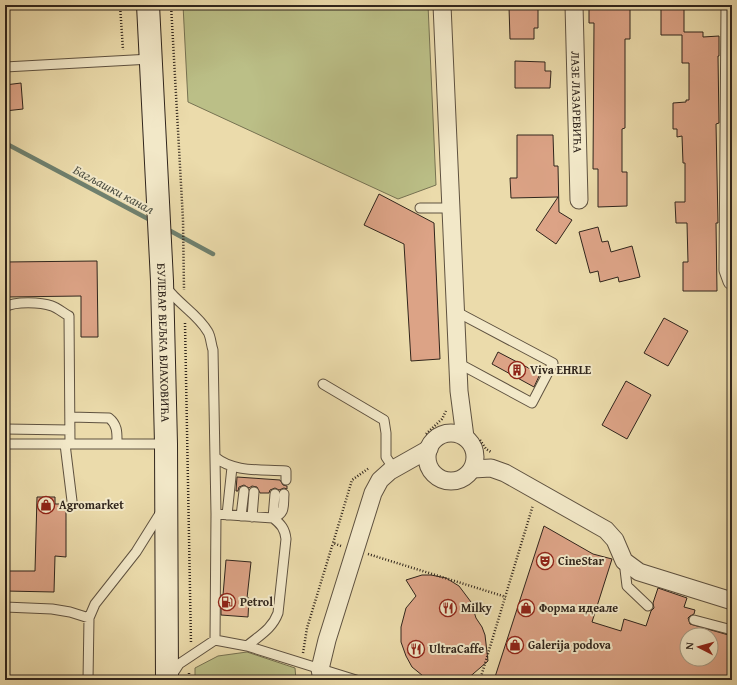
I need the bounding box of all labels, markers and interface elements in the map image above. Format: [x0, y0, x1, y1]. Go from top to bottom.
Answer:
street label: ЛАЗЕ ЛАЗАРЕВИЋА [567, 51, 587, 154]
water label: Багљашки канал [70, 160, 158, 219]
street label: БУЛЕВАР ВЕЉКА ВЛАХОВИЋА [153, 263, 174, 423]
building icon: Viva EHRLE [507, 360, 527, 380]
place label: Viva EHRLE [530, 361, 592, 378]
shop icon: Agromarket [36, 495, 56, 515]
place label: Agromarket [59, 496, 124, 513]
theatre icon: CineStar [535, 551, 555, 571]
place label: CineStar [558, 552, 604, 569]
fuel station icon: Petrol [217, 592, 237, 612]
place label: Petrol [240, 593, 273, 610]
restaurant icon: Milky [438, 598, 458, 618]
shop icon: Форма идеале [516, 598, 536, 618]
place label: Milky [461, 599, 493, 616]
place label: Форма идеале [539, 599, 618, 616]
north arrow [679, 627, 719, 667]
shop icon: Galerija podova [505, 635, 525, 655]
place label: Galerija podova [528, 636, 612, 653]
restaurant icon: UltraCaffe [406, 639, 426, 659]
place label: UltraCaffe [429, 640, 484, 657]
text: N [681, 641, 697, 650]

